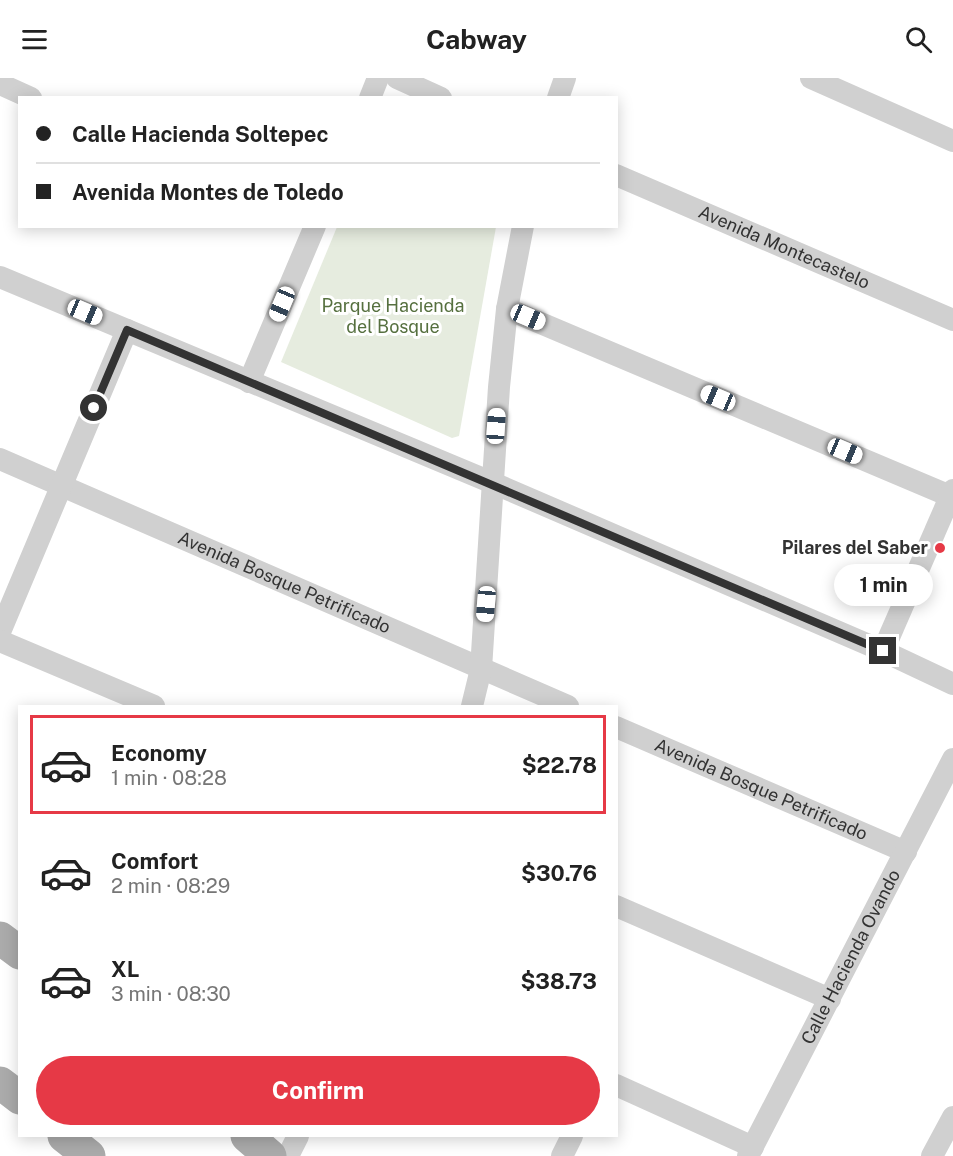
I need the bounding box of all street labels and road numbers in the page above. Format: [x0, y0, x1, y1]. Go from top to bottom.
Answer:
street label: Avenida Montecastelo [695, 201, 873, 293]
street label: Avenida Bosque Petrificado [175, 527, 394, 638]
street label: Avenida Bosque Petrificado [652, 734, 871, 844]
street label: Calle Hacienda Ovando [797, 866, 904, 1048]

